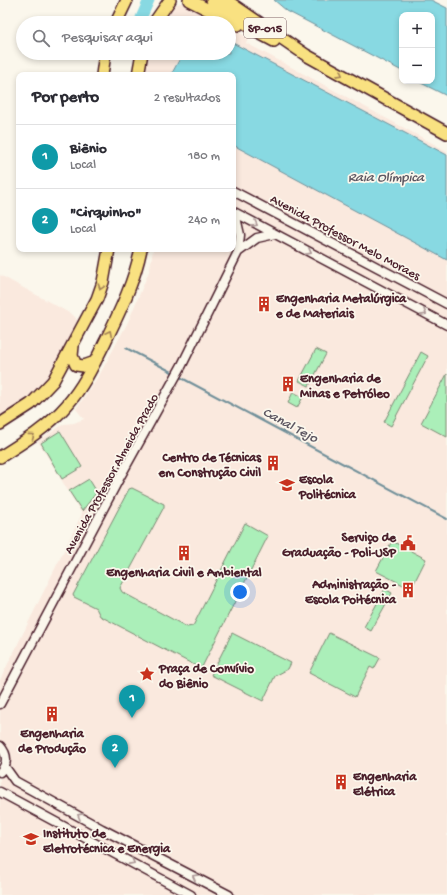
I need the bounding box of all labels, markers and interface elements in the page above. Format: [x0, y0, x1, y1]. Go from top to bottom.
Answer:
map controls [399, 12, 435, 84]
button: + [399, 12, 435, 48]
search box [16, 16, 236, 60]
road number: SP-015 [244, 18, 286, 38]
icon: search [30, 27, 52, 49]
text: Pesquisar aqui [62, 29, 153, 47]
button: − [399, 48, 435, 84]
one-way arrow [336, 69, 343, 77]
text: Por perto [32, 88, 99, 108]
text: 2 resultados [154, 91, 220, 106]
text: Biênio [70, 140, 107, 158]
text: 1 [42, 149, 48, 164]
text: 180 m [188, 149, 220, 164]
text: Local [70, 158, 96, 173]
water label: Raia Olímpica [348, 170, 425, 187]
street label: Avenida Professor Melo Moraes [267, 192, 423, 285]
text: "Cirquinho" [70, 204, 141, 222]
text: 2 [42, 213, 48, 228]
text: 240 m [188, 213, 220, 228]
one-way arrow [251, 219, 258, 226]
text: Local [70, 222, 96, 237]
one-way arrow [305, 248, 313, 255]
one-way arrow [98, 283, 106, 290]
place label: Engenharia Metalúrgica e de Materiais [275, 292, 407, 322]
building icon: Engenharia Metalúrgica e de Materiais [255, 295, 273, 313]
one-way arrow [420, 308, 427, 316]
one-way arrow [104, 330, 112, 337]
place label: Engenharia de Minas e Petróleo [300, 372, 390, 402]
building icon: Engenharia de Minas e Petróleo [279, 375, 297, 393]
street label: Avenida Professor Almeida Prado [62, 391, 163, 557]
water label: Canal Tejo [259, 405, 321, 448]
one-way arrow [28, 433, 35, 440]
place label: Centro de Técnicas em Construção Civil [157, 451, 262, 481]
building icon: Centro de Técnicas em Construção Civil [264, 454, 282, 472]
place label: Escola Politécnica [298, 473, 356, 503]
school or university icon: Escola Politécnica [278, 476, 296, 494]
place label: Serviço de Graduação - Poli-USP [282, 531, 397, 561]
public building icon: Serviço de Graduação - Poli-USP [399, 534, 417, 552]
building icon: Engenharia Civil e Ambiental [175, 544, 193, 562]
place label: Engenharia Civil e Ambiental [106, 566, 262, 581]
place label: Administração - Escola Poitécnica [305, 578, 397, 608]
building icon: Administração - Escola Poitécnica [399, 581, 417, 599]
your location [230, 582, 250, 602]
place label: Praça de Convívio do Biênio [158, 662, 254, 692]
place icon: Praça de Convívio do Biênio [138, 665, 156, 683]
pin: 1 [119, 685, 145, 718]
building icon: Engenharia de Produção [43, 705, 61, 723]
place label: Engenharia de Produção [18, 727, 86, 757]
pin: 2 [102, 735, 128, 768]
place label: Engenharia Elétrica [353, 770, 417, 800]
building icon: Engenharia Elétrica [332, 773, 350, 791]
one-way arrow [76, 814, 84, 821]
place label: Instituto de Eletrotécnica e Energia [43, 827, 171, 857]
school or university icon: Instituto de Eletrotécnica e Energia [22, 830, 40, 848]
one-way arrow [128, 858, 136, 865]
one-way arrow [191, 874, 199, 882]

